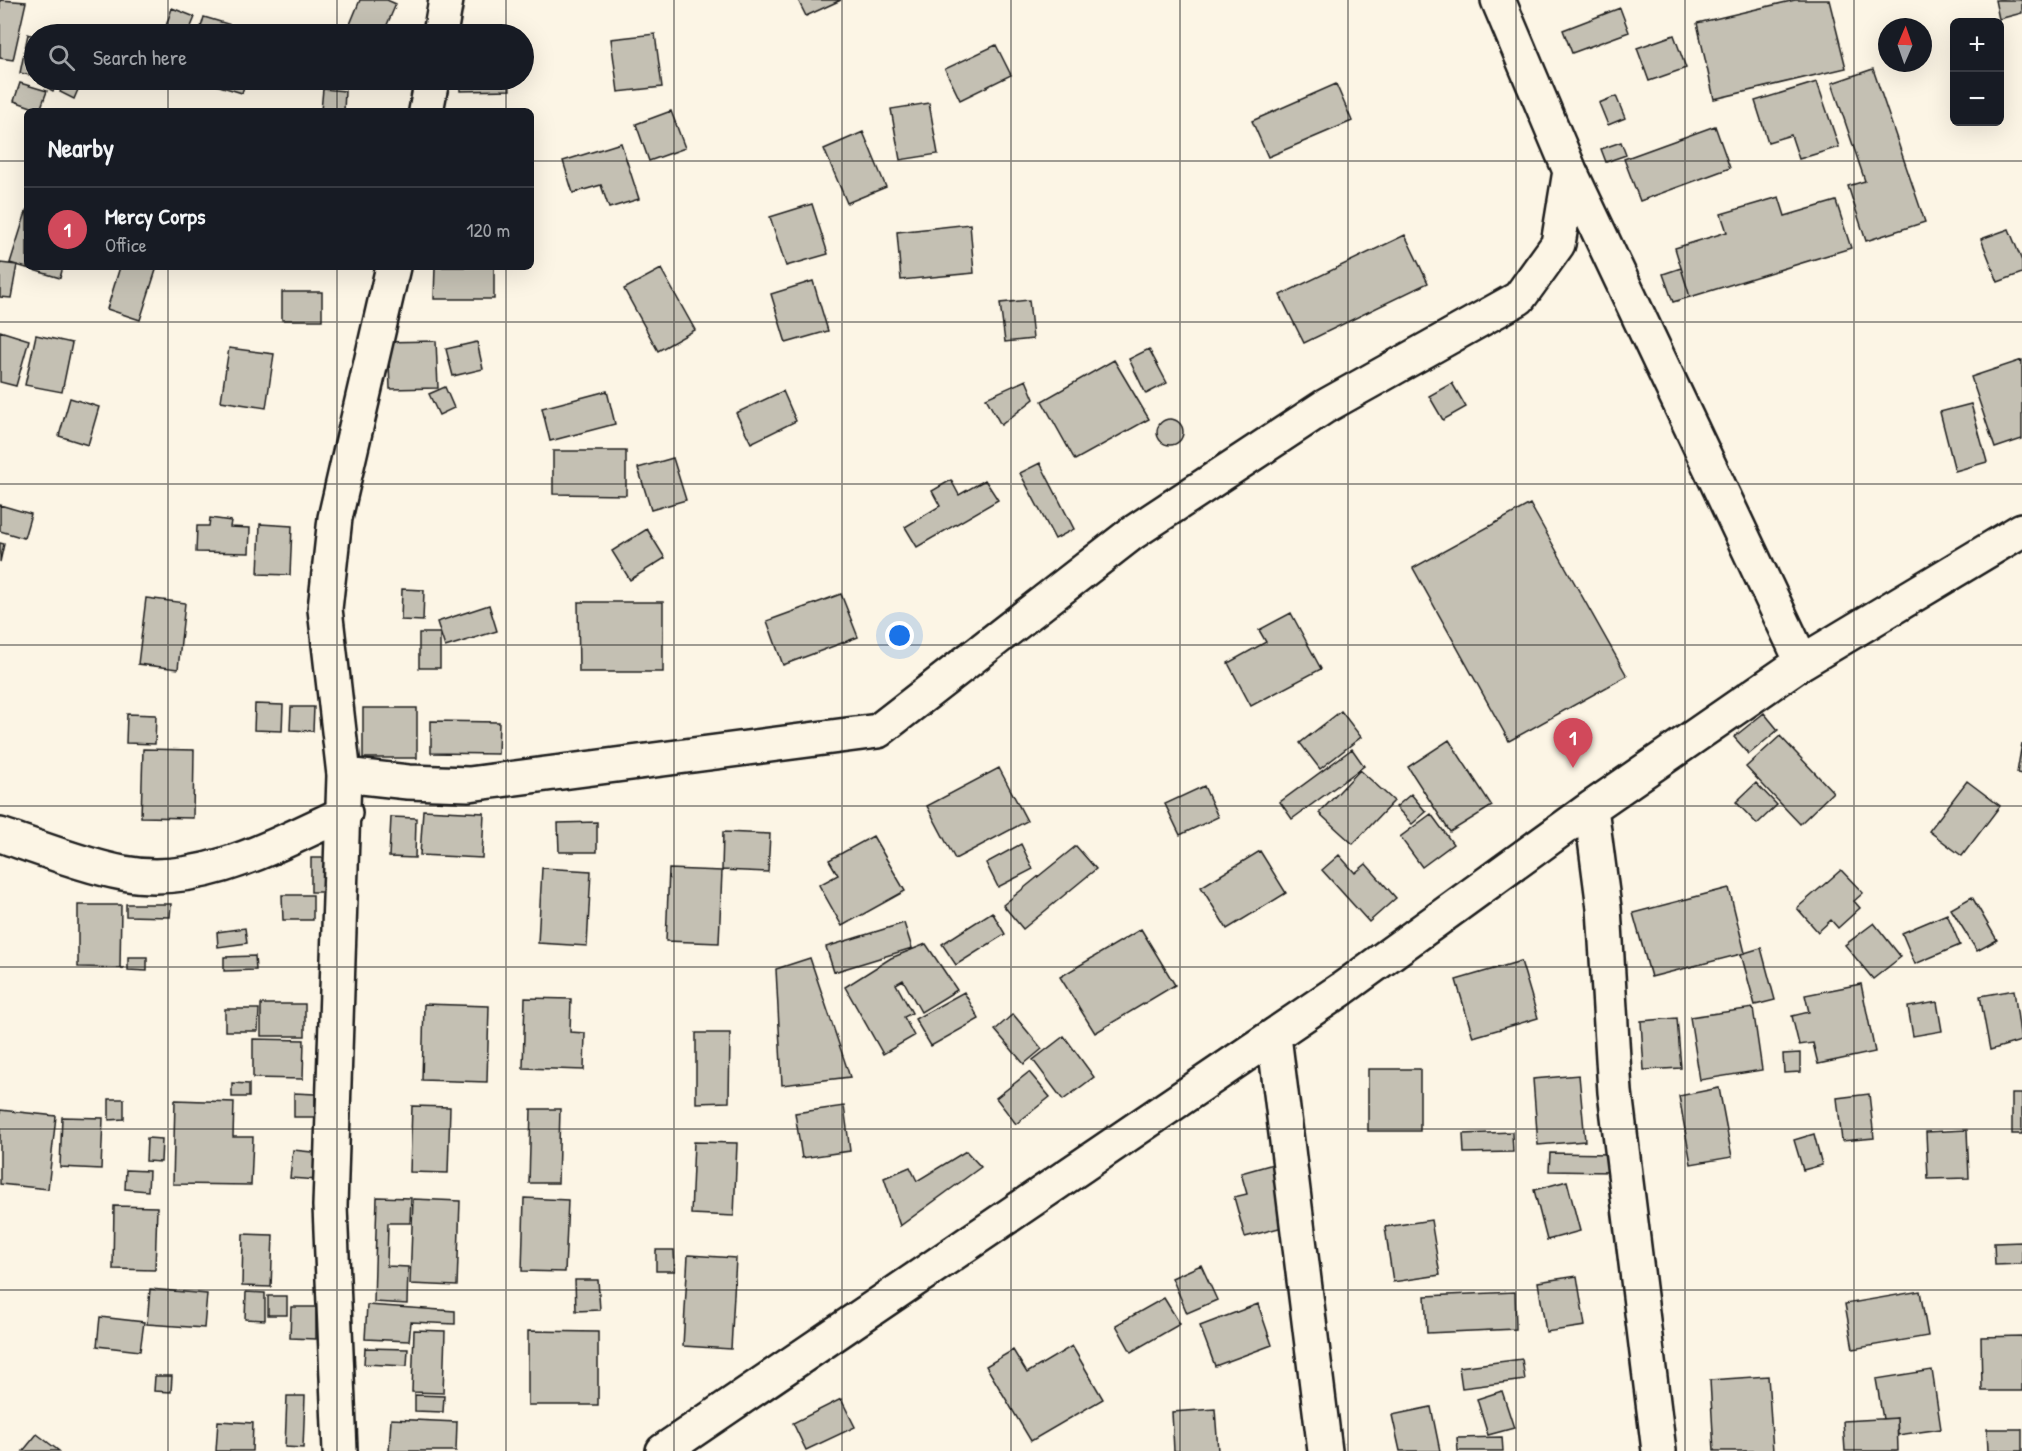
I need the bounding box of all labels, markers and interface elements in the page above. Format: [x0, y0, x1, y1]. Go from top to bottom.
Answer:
north arrow [1878, 18, 1932, 72]
map controls [1950, 18, 2004, 126]
button: + [1950, 18, 2004, 72]
search box [24, 24, 534, 90]
icon: search [45, 41, 78, 74]
text: Search here [93, 42, 187, 72]
button: − [1950, 72, 2004, 126]
text: Nearby [48, 130, 114, 165]
text: Mercy Corps [105, 201, 206, 231]
text: 1 [64, 216, 71, 243]
text: 120 m [466, 216, 510, 243]
text: Office [105, 231, 147, 258]
your location [885, 621, 914, 650]
pin: 1 [1554, 718, 1592, 768]

